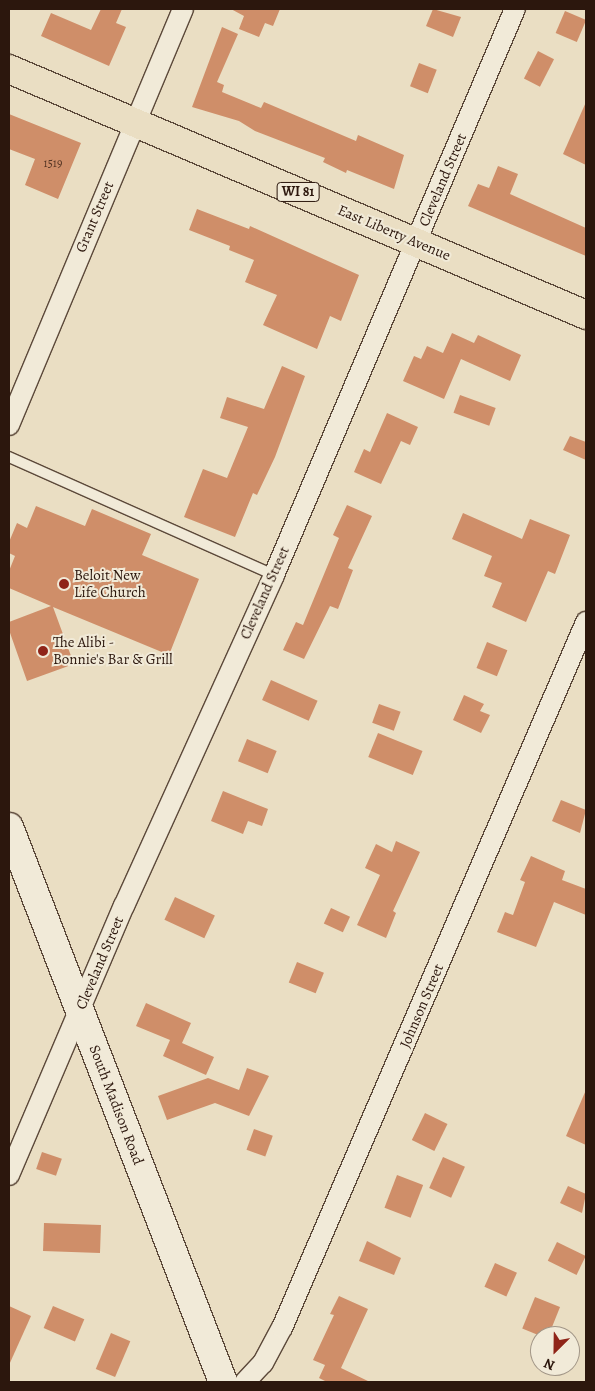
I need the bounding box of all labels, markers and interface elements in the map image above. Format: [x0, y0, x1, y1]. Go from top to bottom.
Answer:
street label: Cleveland Street [415, 131, 471, 229]
house number: 1519 [44, 157, 62, 171]
street label: Grant Street [72, 179, 118, 255]
road number: WI 81 [276, 180, 320, 203]
street label: East Liberty Avenue [335, 201, 453, 265]
street label: Cleveland Street [237, 544, 293, 642]
place label: Beloit New Life Church [74, 566, 146, 601]
marker: Beloit New Life Church [58, 578, 70, 590]
place label: The Alibi - Bonnie's Bar & Grill [53, 633, 173, 668]
marker: The Alibi - Bonnie's Bar & Grill [37, 645, 49, 657]
street label: Cleveland Street [72, 914, 128, 1012]
street label: Johnson Street [396, 961, 448, 1051]
street label: South Madison Road [85, 1043, 147, 1167]
north arrow [530, 1326, 580, 1376]
text: N [541, 1354, 558, 1375]

